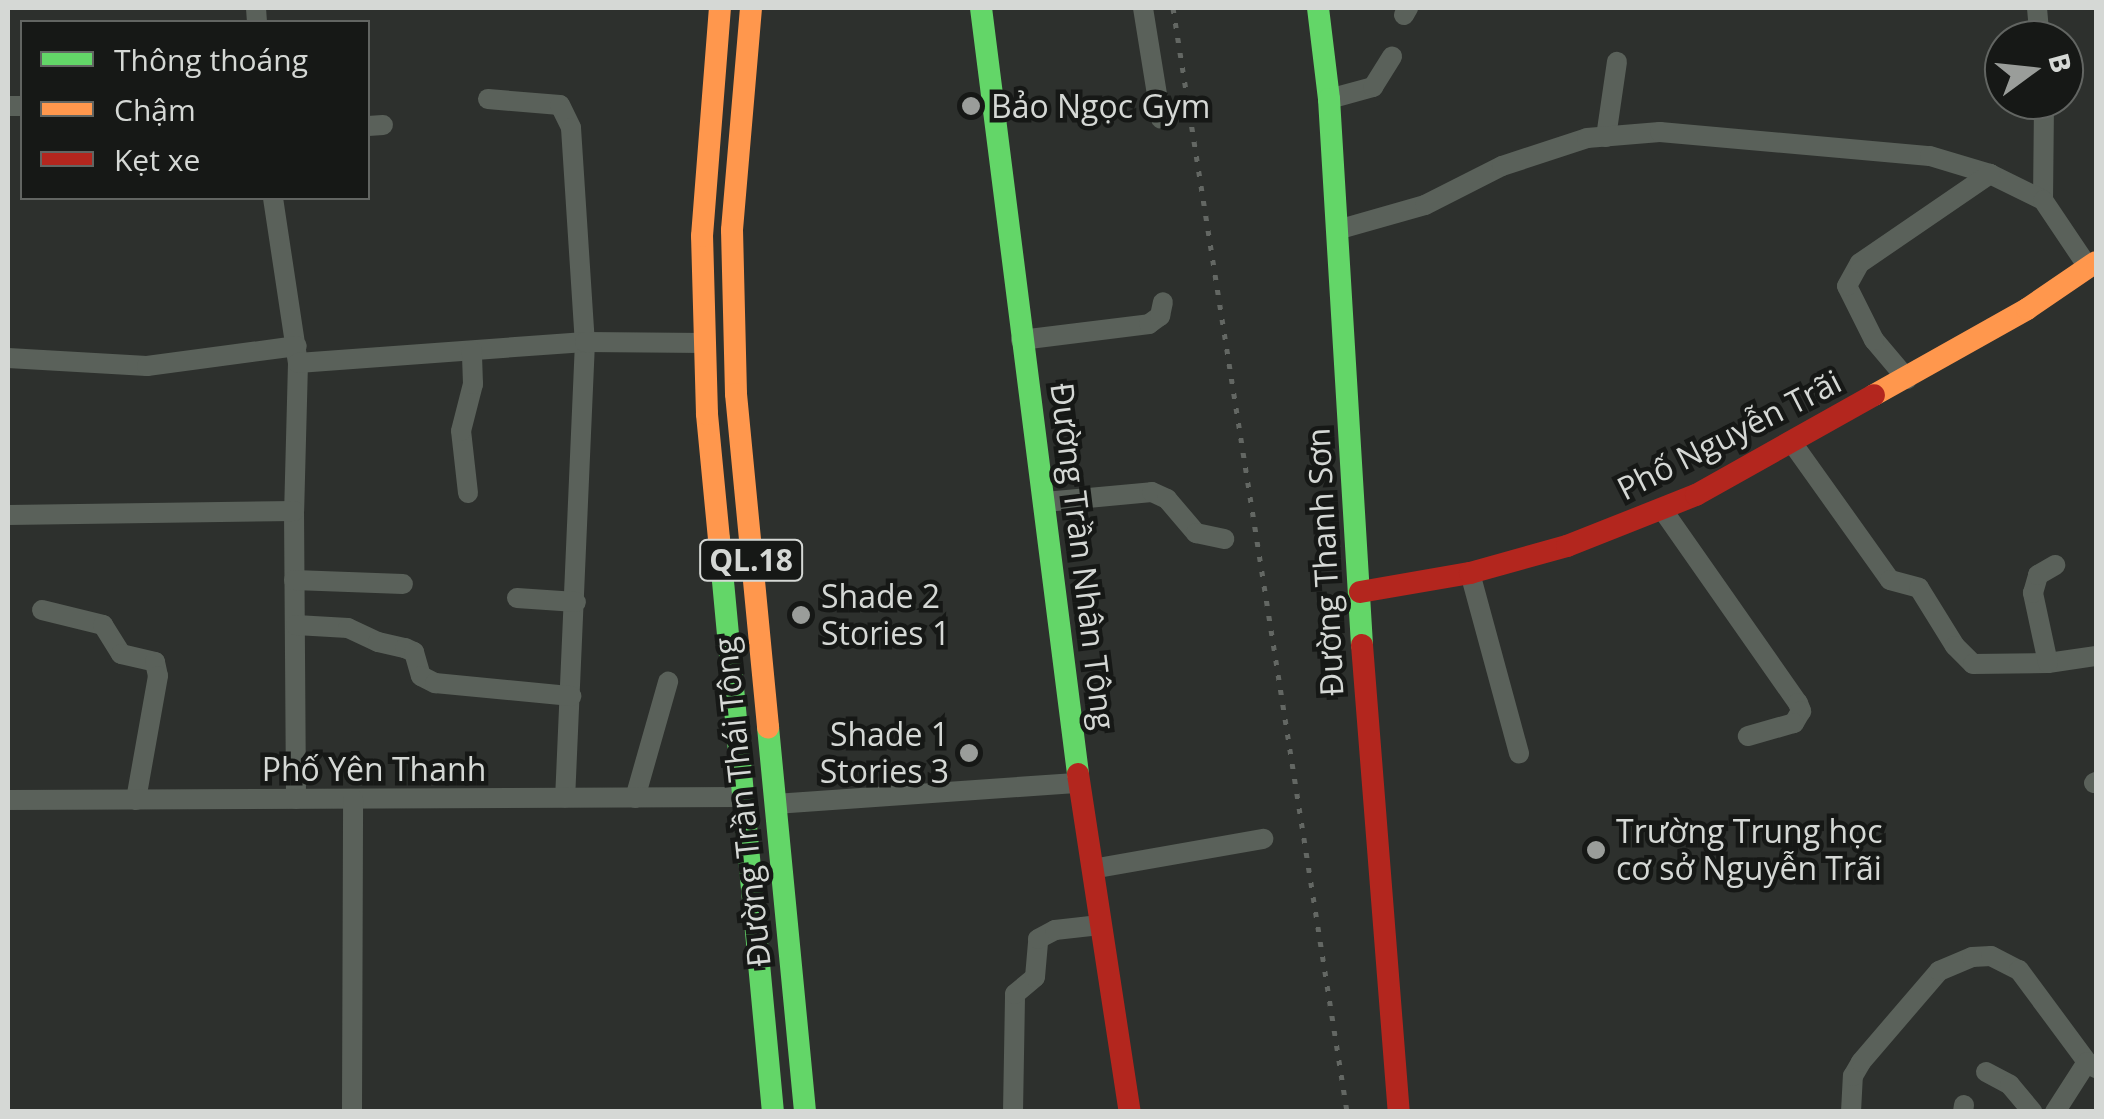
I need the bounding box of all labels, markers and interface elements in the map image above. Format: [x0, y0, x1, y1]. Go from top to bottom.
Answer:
legend [20, 20, 370, 200]
north arrow [1984, 20, 2084, 120]
text: Thông thoáng [114, 39, 308, 80]
text: B [2040, 49, 2082, 77]
place label: Bảo Ngọc Gym [991, 87, 1210, 125]
text: Chậm [114, 89, 196, 130]
marker: Bảo Ngọc Gym [960, 95, 982, 117]
text: Kẹt xe [114, 139, 200, 180]
street label: Phố Nguyễn Trãi [1611, 362, 1847, 508]
street label: Đường Trần Nhân Tông [1043, 380, 1123, 732]
street label: Đường Thanh Sơn [1299, 427, 1351, 697]
road number: QL.18 [698, 535, 804, 585]
place label: Shade 2 Stories 1 [821, 578, 950, 653]
marker: Shade 2 Stories 1 [790, 604, 812, 626]
street label: Đường Trần Thái Tông [706, 635, 778, 969]
place label: Shade 1 Stories 3 [820, 716, 949, 791]
marker: Shade 1 Stories 3 [958, 742, 980, 764]
street label: Phố Yên Thanh [262, 750, 486, 788]
place label: Trường Trung học cơ sở Nguyễn Trãi [1616, 813, 1883, 888]
marker: Trường Trung học cơ sở Nguyễn Trãi [1585, 839, 1607, 861]

